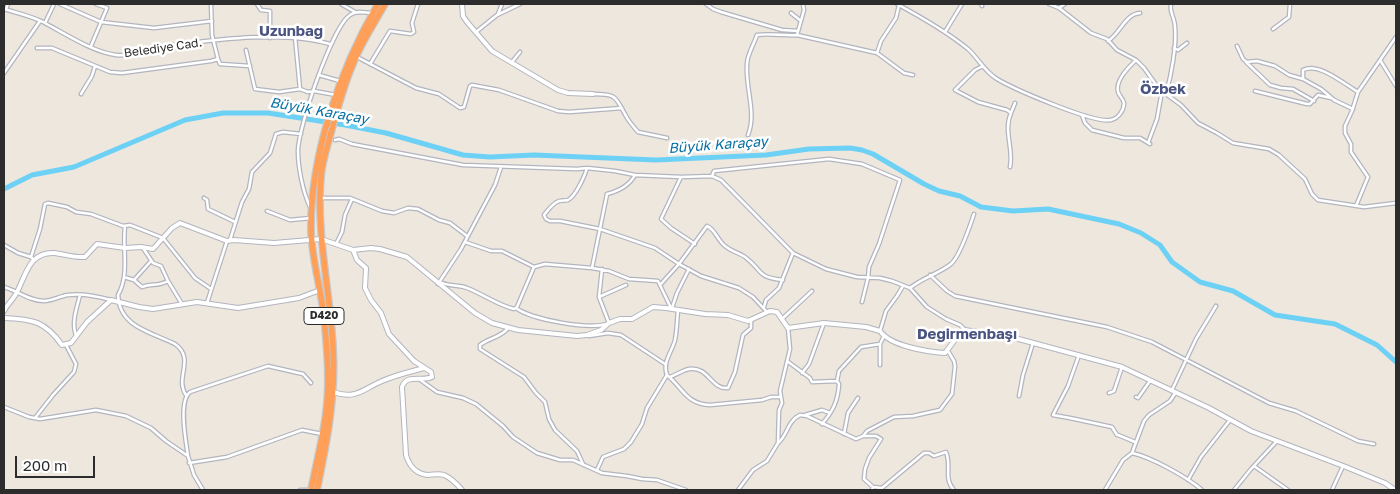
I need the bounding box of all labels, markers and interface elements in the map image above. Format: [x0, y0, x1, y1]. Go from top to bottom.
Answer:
district label: Uzunbağ [259, 22, 323, 40]
street label: Belediye Cad. [123, 35, 203, 61]
district label: Özbek [1140, 80, 1186, 98]
water label: Büyük Karaçay [269, 94, 369, 128]
water label: Büyük Karaçay [668, 133, 768, 157]
road number: D420 [304, 308, 344, 324]
district label: Değirmenbaşı [917, 325, 1017, 343]
scale bar [18, 446, 98, 478]
text: 200 m [23, 456, 67, 474]

